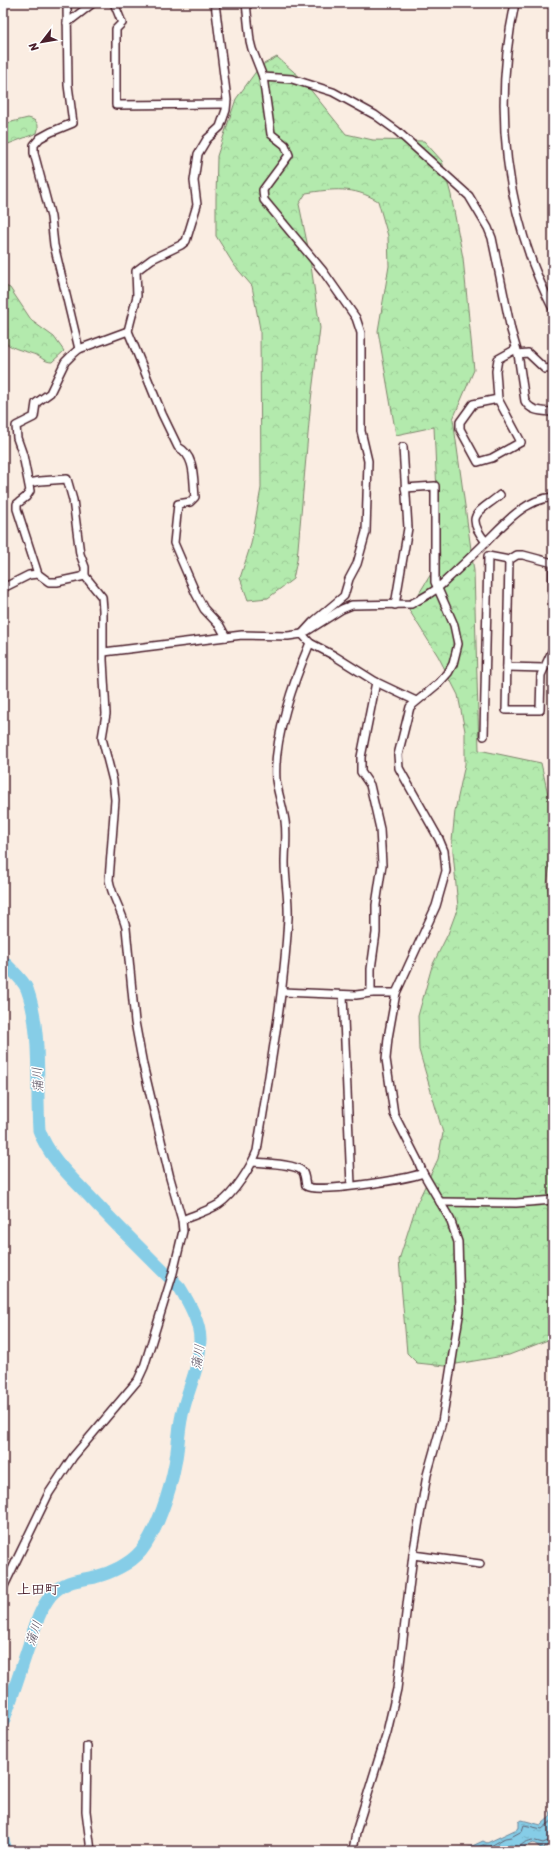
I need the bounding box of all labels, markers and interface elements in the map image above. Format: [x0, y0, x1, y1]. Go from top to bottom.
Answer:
north arrow [22, 22, 62, 62]
text: N [24, 38, 44, 56]
water label: 蒲川 [25, 1066, 50, 1094]
water label: 蒲川 [184, 1342, 211, 1372]
district label: 上田町 [17, 1577, 59, 1602]
water label: 蒲川 [18, 1617, 49, 1649]

